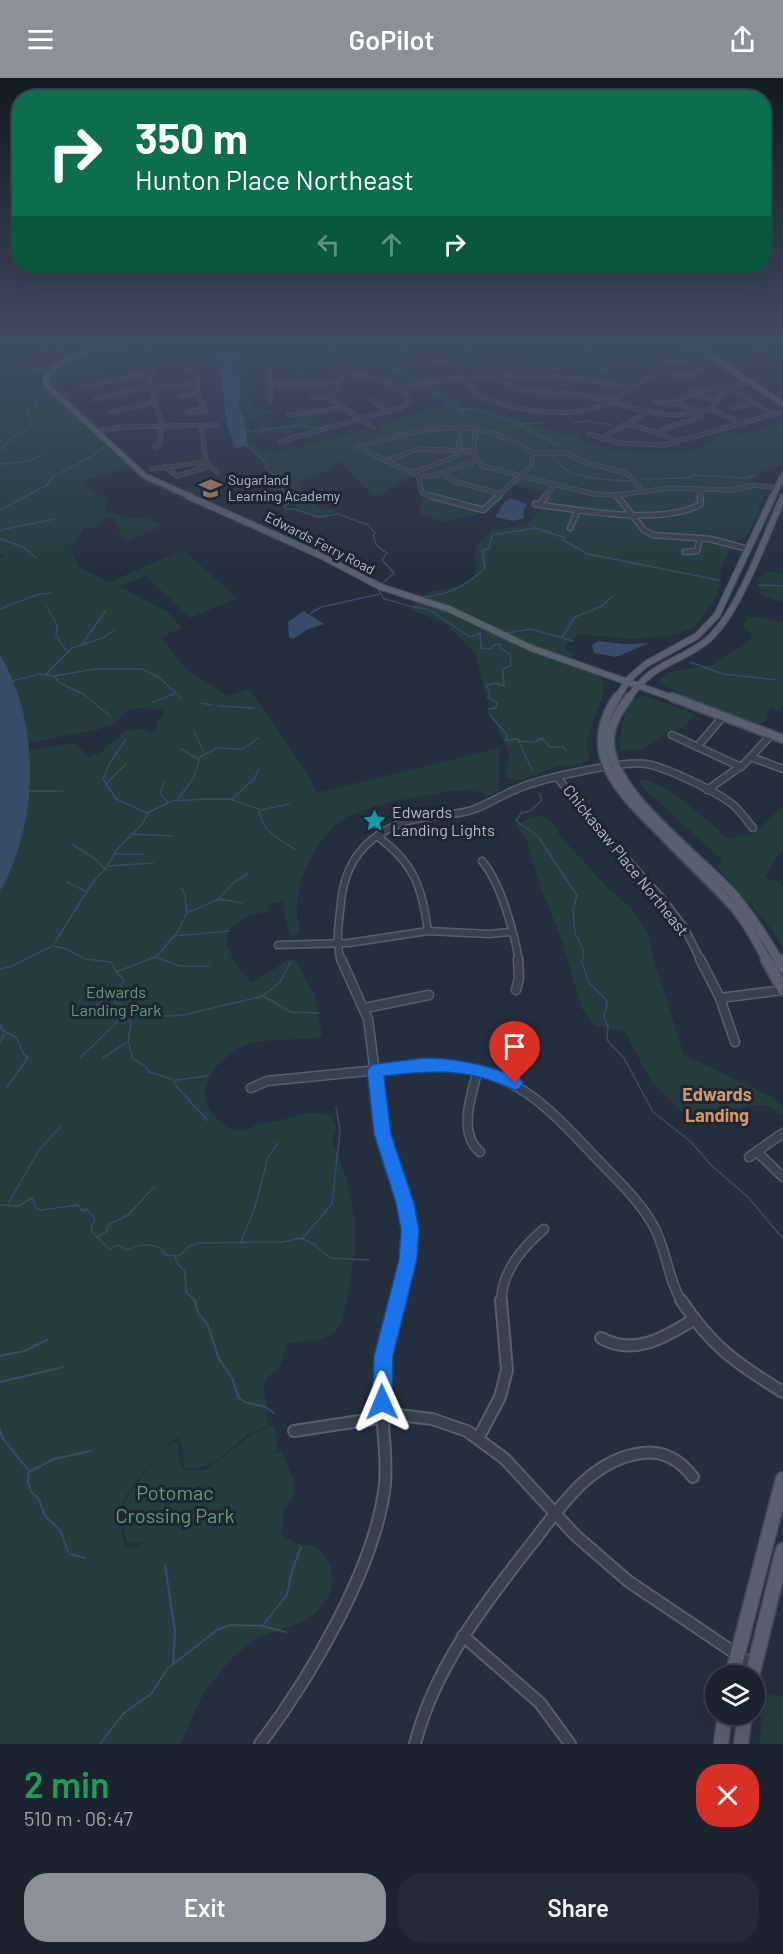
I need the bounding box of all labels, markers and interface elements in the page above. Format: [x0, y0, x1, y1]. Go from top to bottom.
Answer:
icon: menu [24, 23, 57, 56]
text: GoPilot [349, 23, 434, 55]
icon: share [726, 23, 759, 56]
text: 350 m [135, 112, 248, 162]
icon: right [36, 114, 114, 192]
text: Hunton Place Northeast [135, 163, 414, 195]
icon: left [312, 228, 345, 261]
icon: ahead [375, 228, 408, 261]
icon: right [438, 228, 471, 261]
place label: Sugarland Learning Academy [228, 471, 341, 504]
school or university icon: Sugarland Learning Academy [197, 475, 223, 501]
street label: Edwards Ferry Road [262, 508, 378, 578]
street label: Chickasaw Place Northeast [560, 780, 693, 939]
place label: Edwards Landing Lights [392, 802, 495, 839]
place icon: Edwards Landing Lights [361, 808, 387, 834]
park label: Edwards Landing Park [71, 982, 161, 1019]
pin [489, 1021, 540, 1083]
icon: arrive [498, 1030, 531, 1063]
district label: Edwards Landing [682, 1083, 752, 1126]
position arrow [350, 1370, 414, 1434]
park label: Potomac Crossing Park [115, 1480, 235, 1527]
map controls [705, 1665, 765, 1725]
button: layers [705, 1665, 765, 1725]
text: 2 min [24, 1762, 110, 1805]
button: close [696, 1764, 759, 1827]
text: 510 m · 06:47 [24, 1806, 133, 1830]
button: Exit [24, 1873, 386, 1942]
button: Share [398, 1873, 759, 1942]

